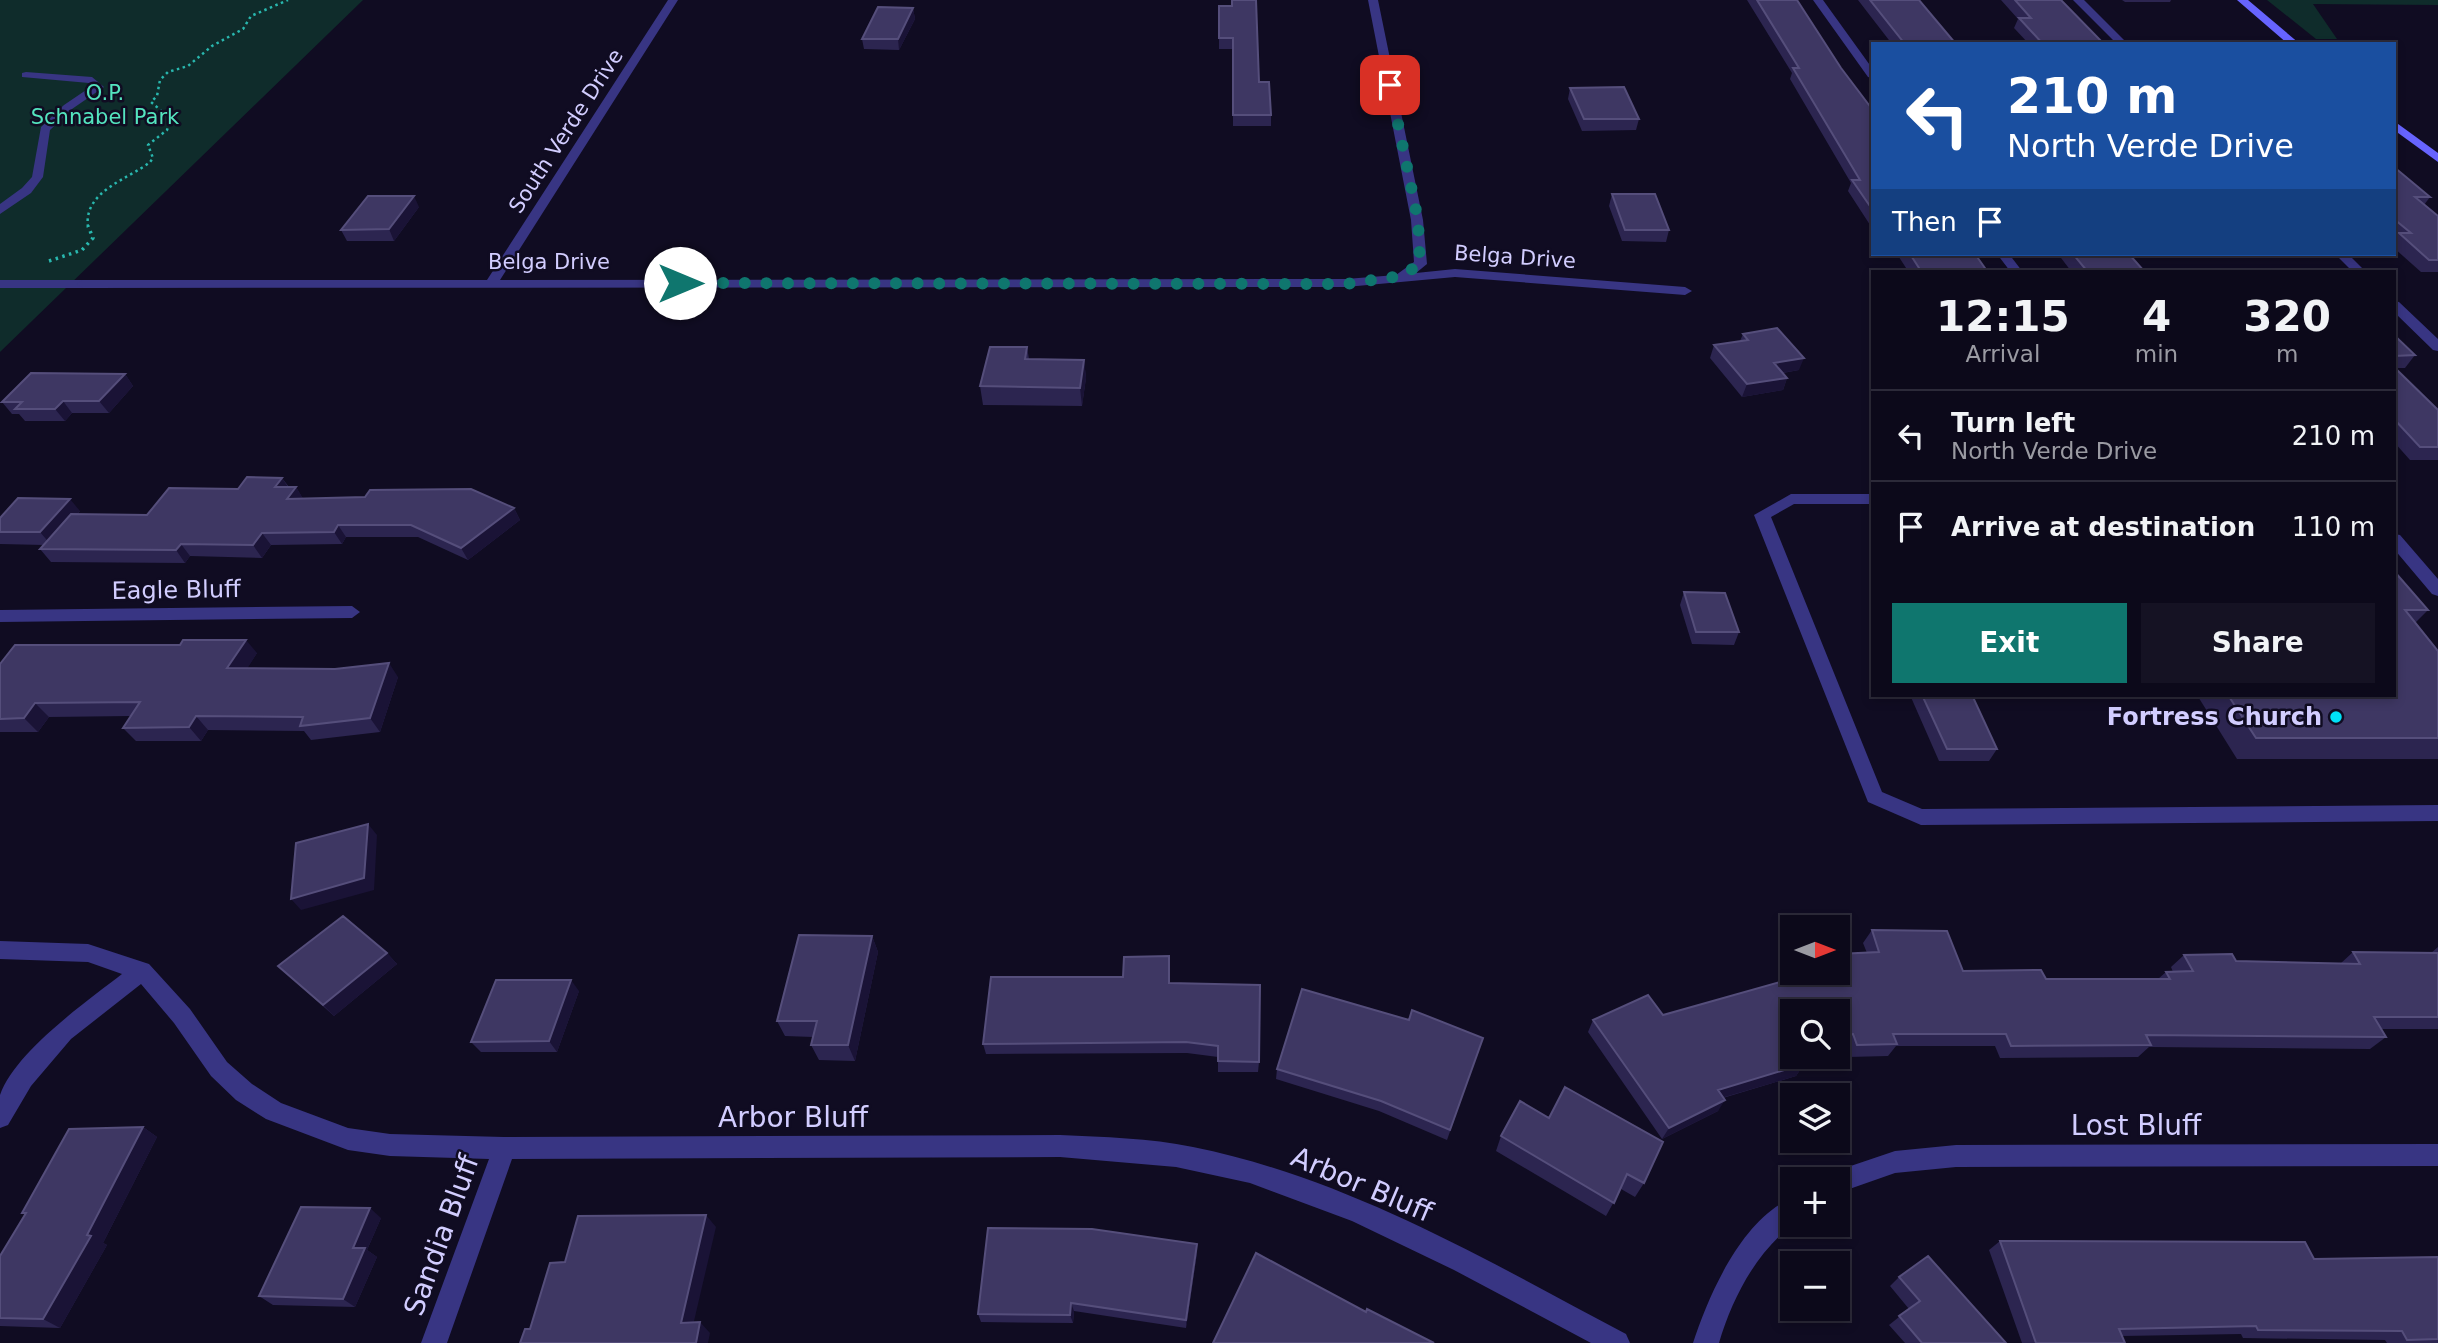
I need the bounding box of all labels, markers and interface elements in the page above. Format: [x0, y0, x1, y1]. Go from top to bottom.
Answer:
street label: South Verde Drive [504, 45, 628, 217]
pin [1360, 55, 1420, 115]
icon: arrive [1371, 66, 1409, 104]
text: 210 m [2007, 68, 2177, 125]
icon: left [1892, 70, 1983, 161]
park label: O.P. Schnabel Park [31, 81, 180, 129]
text: North Verde Drive [2007, 127, 2294, 165]
icon: arrive [1971, 203, 2009, 241]
text: Then [1892, 207, 1957, 237]
street label: Belga Drive [1453, 241, 1577, 273]
position arrow [643, 246, 717, 320]
street label: Belga Drive [488, 250, 610, 274]
text: 12:15 [1936, 292, 2070, 341]
text: 4 [2142, 292, 2171, 341]
text: 320 [2243, 292, 2331, 341]
text: Arrival [1966, 341, 2040, 367]
text: min [2135, 341, 2178, 367]
text: m [2276, 341, 2298, 367]
text: Turn left [1951, 408, 2075, 438]
icon: left [1892, 417, 1930, 455]
text: 210 m [2292, 421, 2375, 451]
text: North Verde Drive [1951, 438, 2157, 464]
icon: arrive [1892, 508, 1930, 546]
text: Arrive at destination [1951, 512, 2255, 542]
text: 110 m [2292, 512, 2375, 542]
street label: Eagle Bluff [111, 575, 241, 605]
button: Exit [1892, 603, 2127, 683]
button: Share [2141, 603, 2375, 683]
place label: Fortress Church [2107, 703, 2322, 731]
marker: Fortress Church [2328, 709, 2344, 725]
north arrow [1780, 915, 1850, 985]
map controls [1780, 915, 1850, 1321]
button: search [1780, 999, 1850, 1069]
button: layers [1780, 1083, 1850, 1153]
street label: Arbor Bluff [718, 1101, 869, 1134]
street label: Lost Bluff [2071, 1109, 2202, 1142]
street label: Arbor Bluff [1286, 1140, 1438, 1229]
street label: Sandia Bluff [397, 1150, 486, 1320]
button: + [1780, 1167, 1850, 1237]
button: − [1780, 1251, 1850, 1321]

